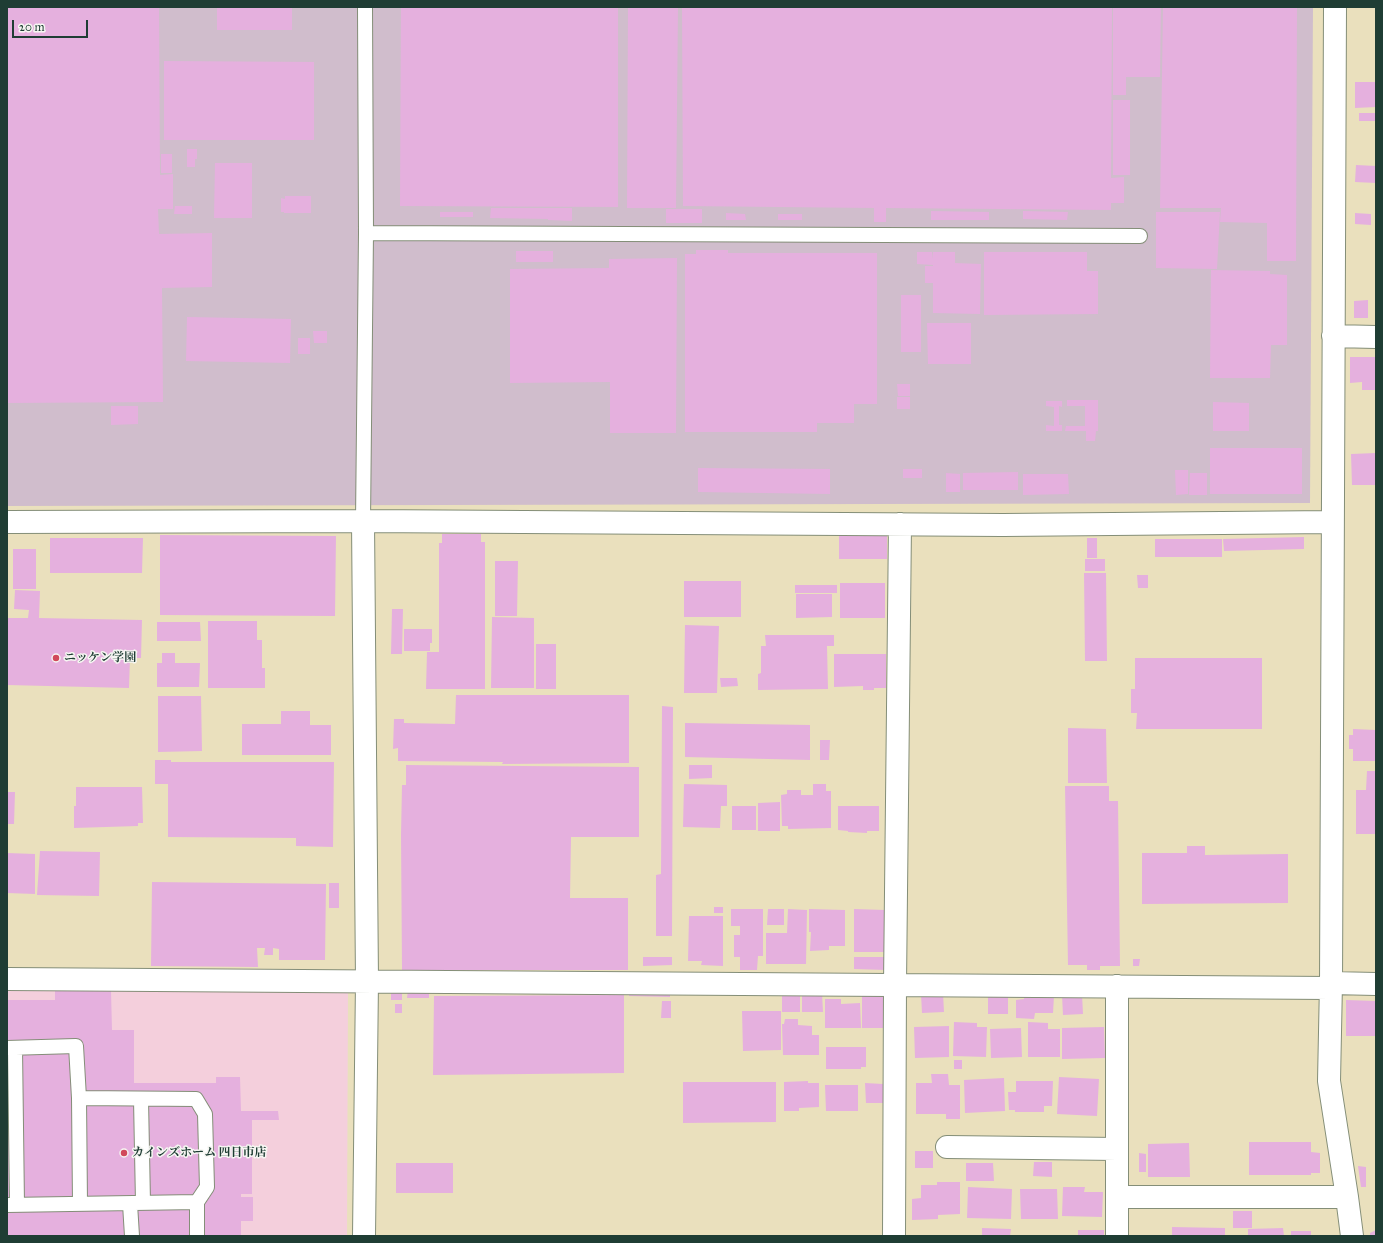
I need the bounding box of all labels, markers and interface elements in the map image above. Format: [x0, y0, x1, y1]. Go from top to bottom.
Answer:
scale bar [14, 12, 90, 38]
text: 20 m [19, 20, 45, 34]
place label: ニッケン学園 [64, 651, 136, 665]
marker: ニッケン学園 [51, 653, 61, 663]
place label: カインズホーム 四日市店 [132, 1146, 267, 1160]
marker: カインズホーム 四日市店 [119, 1148, 129, 1158]

